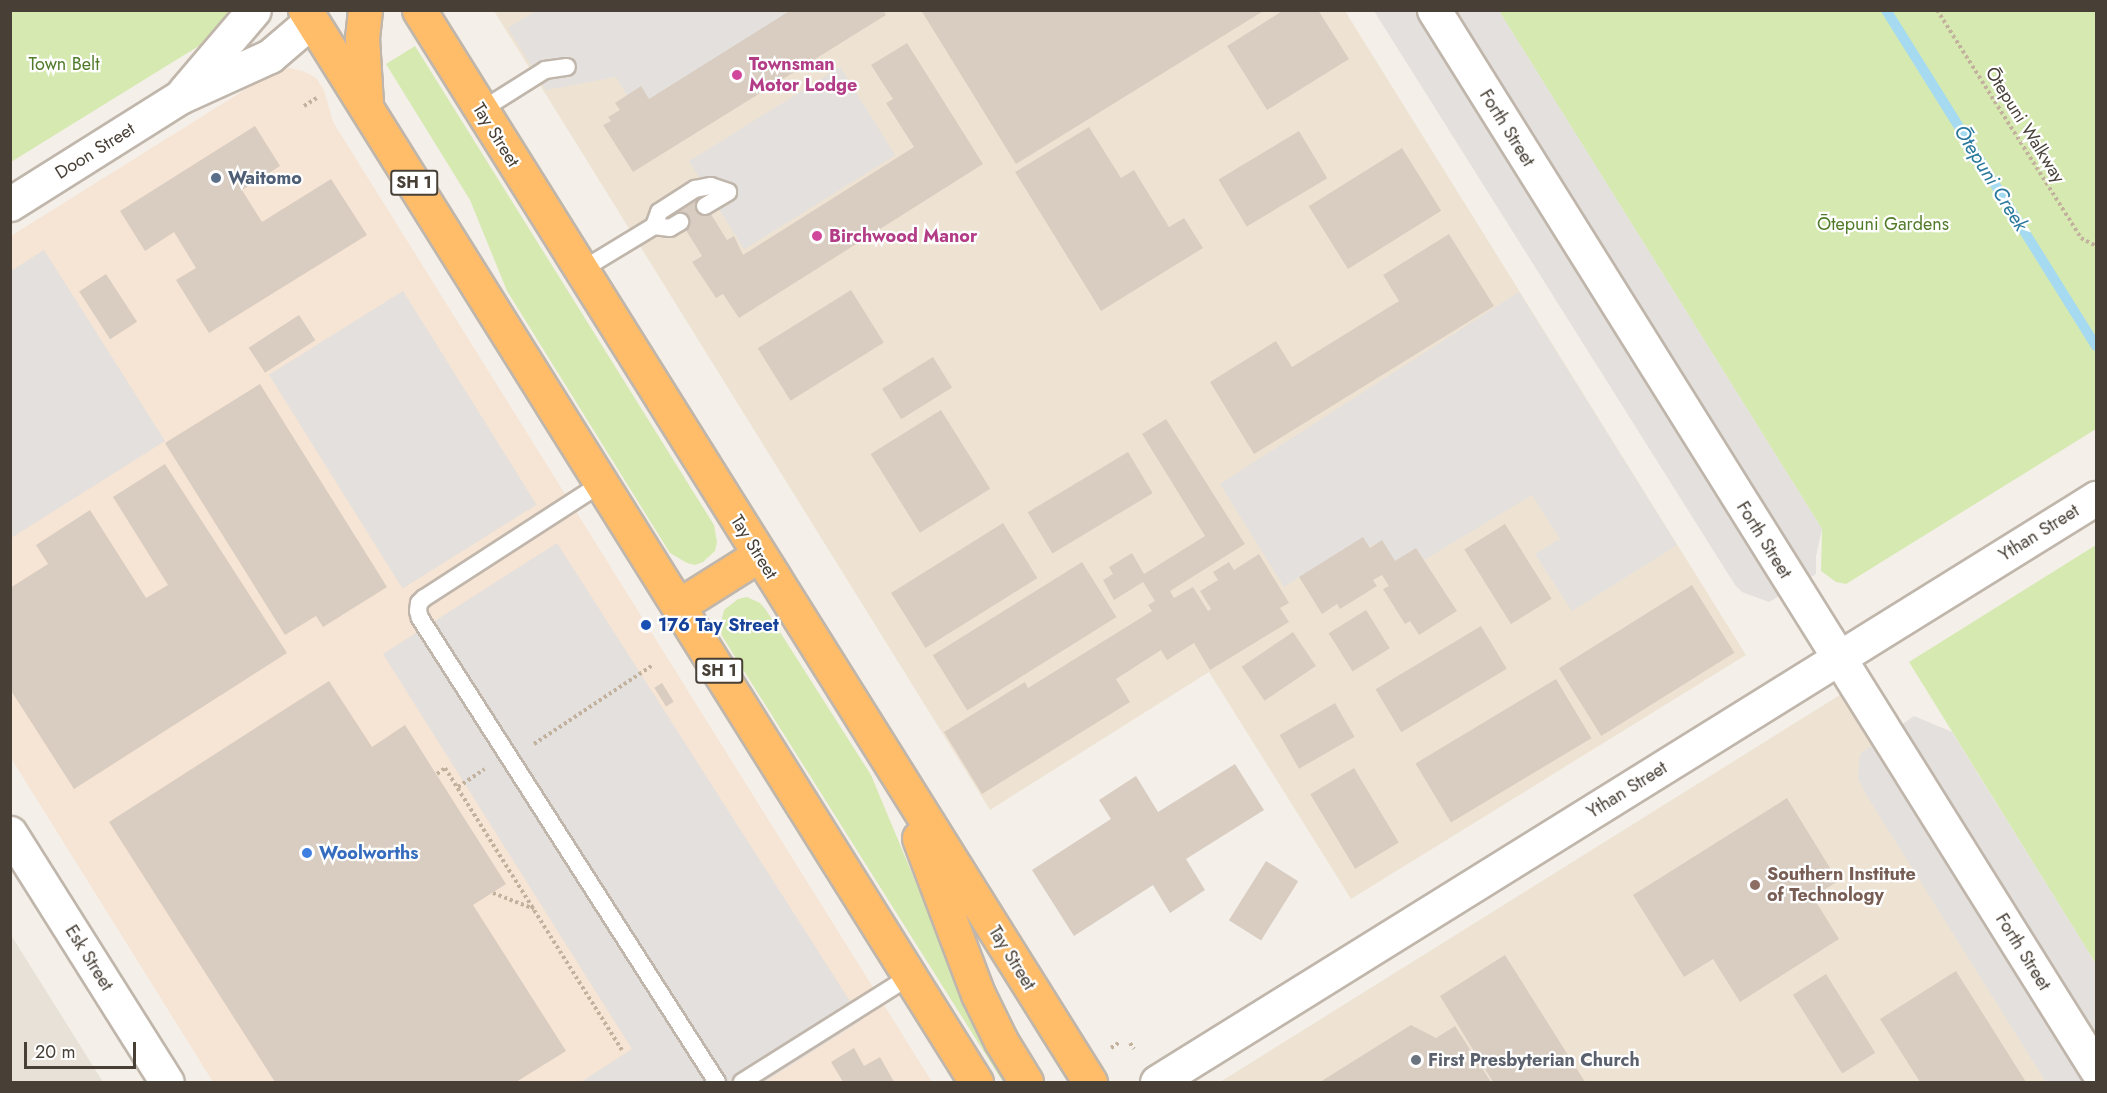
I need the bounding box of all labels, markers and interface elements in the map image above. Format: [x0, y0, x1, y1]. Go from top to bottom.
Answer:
park label: Town Belt [29, 53, 99, 75]
place label: Townsman Motor Lodge [749, 54, 857, 97]
street label: Ōtepuni Walkway [1981, 63, 2069, 187]
marker: Townsman Motor Lodge [730, 68, 744, 82]
street label: Forth Street [1475, 86, 1539, 170]
street label: Tay Street [468, 99, 524, 171]
street label: Doon Street [51, 118, 139, 184]
water label: Ōtepuni Creek [1949, 120, 2033, 236]
place label: Waitomo [228, 167, 302, 189]
road number: SH 1 [390, 170, 438, 196]
marker: Waitomo [209, 171, 223, 185]
park label: Ōtepuni Gardens [1817, 213, 1949, 235]
place label: Birchwood Manor [829, 225, 977, 247]
marker: Birchwood Manor [810, 229, 824, 243]
street label: Forth Street [1732, 498, 1796, 582]
street label: Ythan Street [1995, 500, 2083, 566]
street label: Tay Street [726, 511, 782, 583]
place label: 176 Tay Street [658, 614, 779, 636]
marker: 176 Tay Street [639, 618, 653, 632]
road number: SH 1 [695, 658, 743, 684]
street label: Ythan Street [1583, 757, 1671, 823]
place label: Woolworths [319, 842, 418, 864]
marker: Woolworths [300, 846, 314, 860]
place label: Southern Institute of Technology [1767, 864, 1916, 906]
marker: Southern Institute of Technology [1748, 878, 1762, 892]
street label: Forth Street [1991, 910, 2055, 994]
street label: Esk Street [60, 921, 118, 995]
street label: Tay Street [984, 922, 1040, 994]
scale bar [27, 1030, 140, 1068]
text: 20 m [35, 1039, 75, 1065]
place label: First Presbyterian Church [1428, 1049, 1640, 1071]
marker: First Presbyterian Church [1409, 1053, 1423, 1067]

